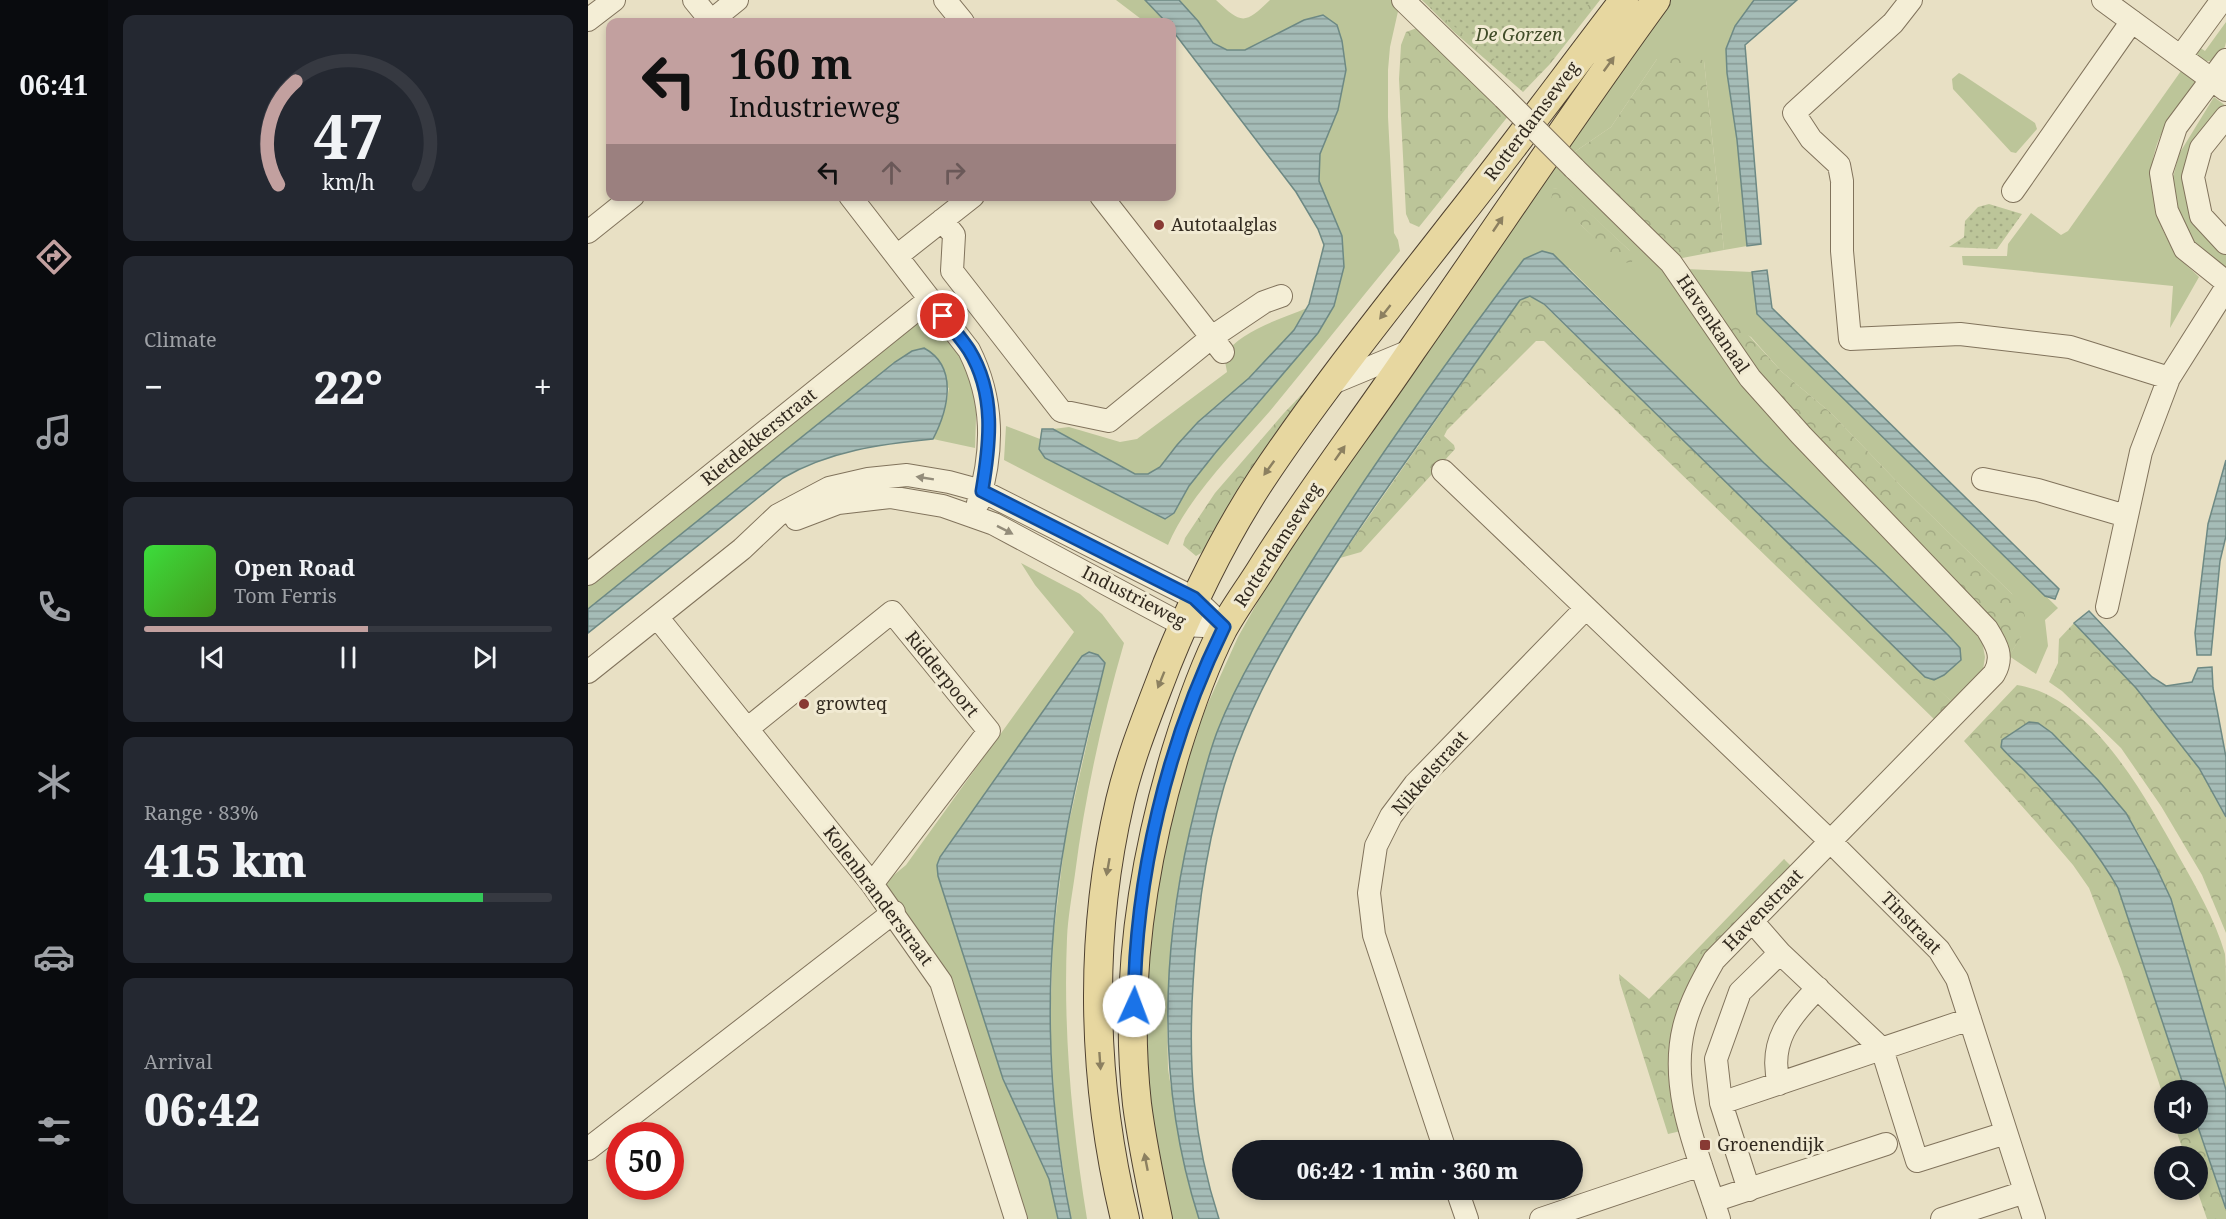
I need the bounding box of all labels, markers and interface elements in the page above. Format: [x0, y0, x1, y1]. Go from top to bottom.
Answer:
park label: De Gorzen [1474, 22, 1563, 46]
text: 160 m [729, 34, 853, 91]
icon: left [630, 42, 708, 120]
street label: Rotterdamseweg [1478, 56, 1584, 185]
one-way arrow [1603, 56, 1615, 71]
text: 06:41 [19, 66, 89, 103]
text: Industrieweg [729, 88, 900, 125]
text: 47 [313, 92, 383, 177]
icon: left [812, 156, 845, 189]
icon: ahead [875, 156, 908, 189]
icon: right [938, 156, 971, 189]
text: km/h [322, 167, 375, 196]
place label: Autotaalglas [1171, 212, 1277, 236]
one-way arrow [1493, 216, 1504, 233]
marker: Autotaalglas [1152, 218, 1166, 232]
icon: directions [33, 236, 75, 278]
street label: Havenkanaal [1672, 269, 1756, 378]
pin [917, 290, 968, 341]
icon: arrive [926, 299, 959, 332]
one-way arrow [1380, 304, 1392, 319]
text: Climate [144, 326, 217, 353]
text: 22° [314, 356, 383, 417]
text: − [144, 364, 163, 409]
text: + [534, 364, 552, 409]
street label: Rietdekkerstraat [696, 382, 821, 490]
icon: music [33, 411, 75, 453]
one-way arrow [1334, 445, 1346, 461]
one-way arrow [1263, 460, 1275, 476]
one-way arrow [915, 474, 934, 483]
street label: Rotterdamseweg [1228, 477, 1327, 611]
one-way arrow [997, 525, 1014, 535]
text: Open Road [234, 552, 355, 582]
street label: Industrieweg [1078, 560, 1191, 633]
text: Tom Ferris [234, 582, 337, 609]
icon: phone [33, 586, 75, 628]
street label: Ridderpoort [901, 625, 985, 721]
icon: previous [196, 641, 229, 674]
icon: pause [332, 641, 365, 674]
icon: next [468, 641, 501, 674]
one-way arrow [1156, 671, 1166, 689]
place label: growteq [816, 691, 887, 715]
marker: growteq [797, 697, 811, 711]
street label: Nikkelstraat [1386, 725, 1473, 820]
icon: climate [33, 761, 75, 803]
text: Range · 83% [144, 799, 258, 826]
street label: Kolenbranderstraat [818, 821, 939, 970]
text: 415 km [144, 829, 307, 890]
one-way arrow [1103, 857, 1112, 876]
street label: Havenstraat [1717, 863, 1807, 955]
street label: Tinstraat [1876, 886, 1947, 959]
icon: car [33, 936, 75, 978]
position arrow [1102, 974, 1166, 1038]
text: Arrival [144, 1048, 212, 1075]
one-way arrow [1095, 1052, 1105, 1071]
text: 06:42 [144, 1078, 260, 1139]
map controls [2154, 1080, 2208, 1200]
button: sound [2154, 1080, 2208, 1134]
icon: filters [33, 1110, 75, 1152]
speed limit sign: 50 [606, 1122, 684, 1200]
place label: Groenendijk [1717, 1132, 1824, 1156]
marker: Groenendijk [1698, 1138, 1712, 1152]
button: search [2154, 1146, 2208, 1200]
one-way arrow [1141, 1152, 1150, 1171]
text: 06:42 · 1 min · 360 m [1297, 1155, 1518, 1185]

